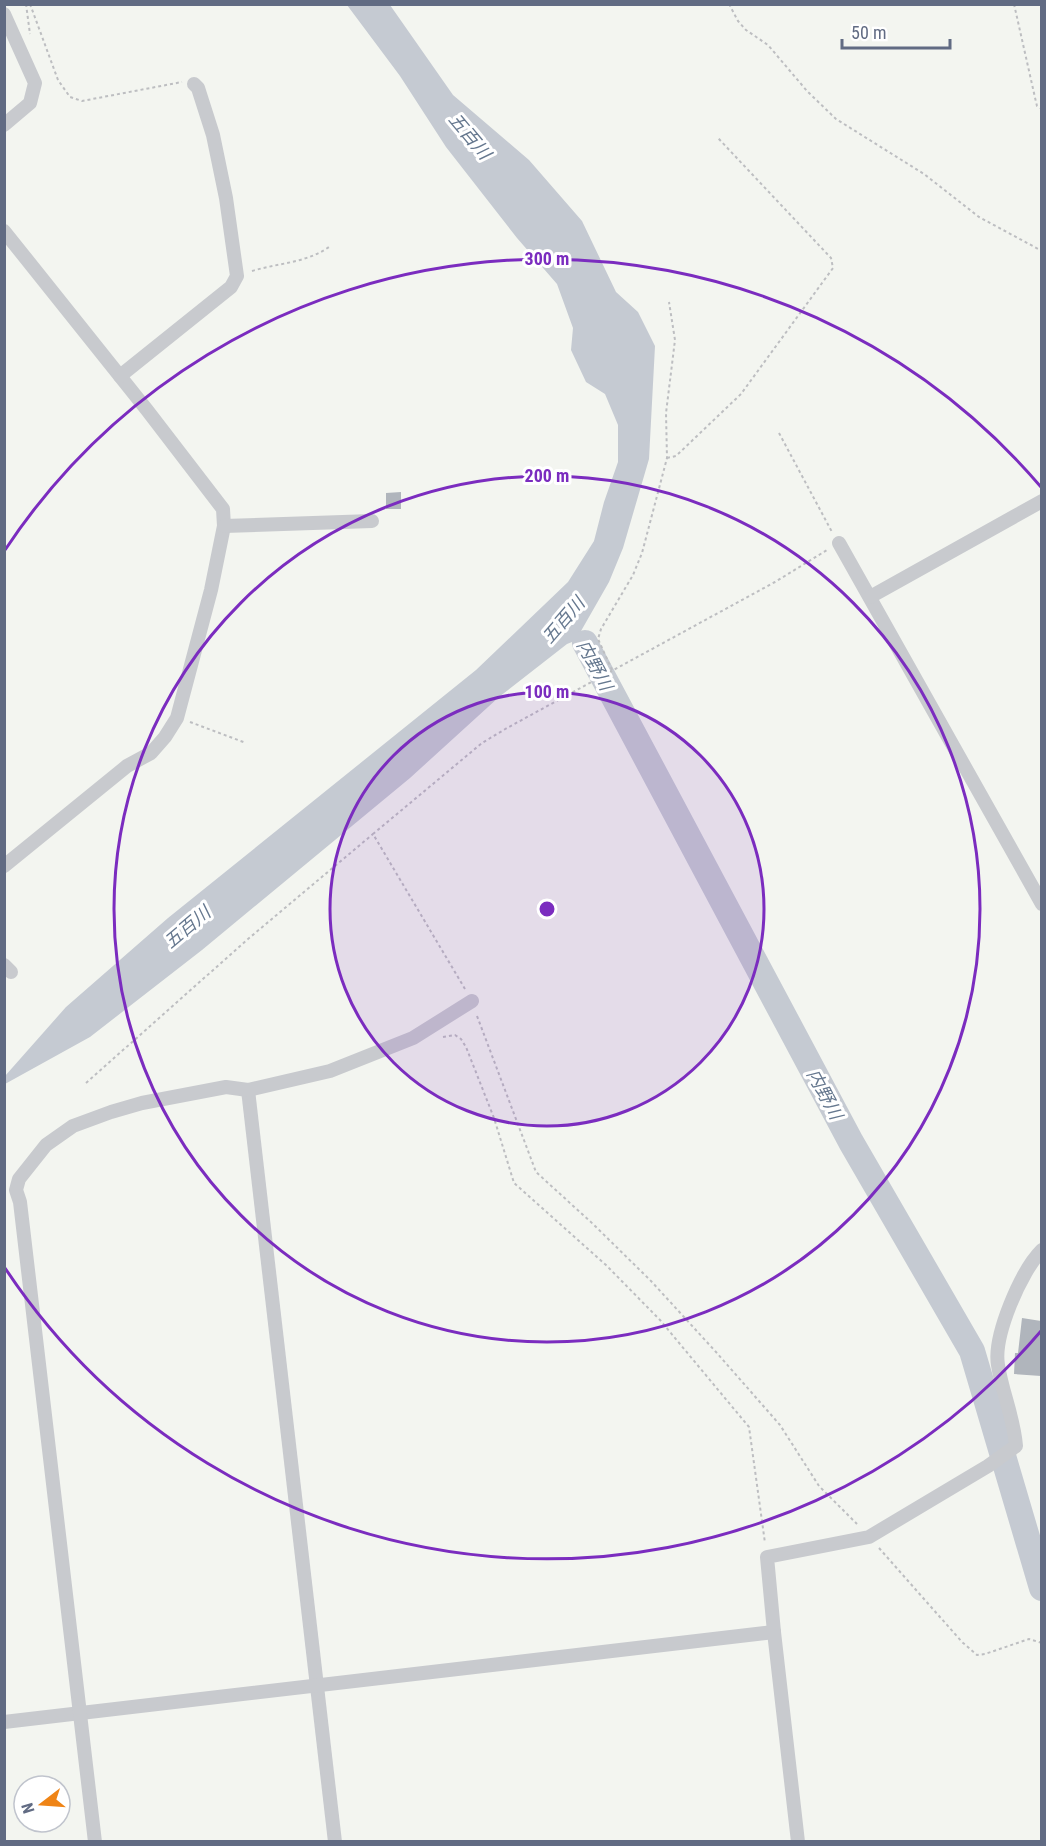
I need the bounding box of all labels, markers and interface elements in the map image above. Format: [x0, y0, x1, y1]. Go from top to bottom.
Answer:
scale bar [842, 12, 950, 50]
text: 50 m [851, 22, 886, 43]
water label: 五百川 [445, 109, 497, 165]
text: 300 m [525, 248, 569, 269]
text: 200 m [525, 465, 569, 486]
water label: 五百川 [537, 591, 590, 647]
water label: 内野川 [573, 636, 618, 696]
text: 100 m [525, 681, 569, 702]
centre of rings [537, 899, 557, 919]
water label: 五百川 [160, 900, 216, 952]
water label: 内野川 [803, 1065, 848, 1125]
north arrow [12, 1774, 72, 1834]
text: N [18, 1801, 39, 1816]

